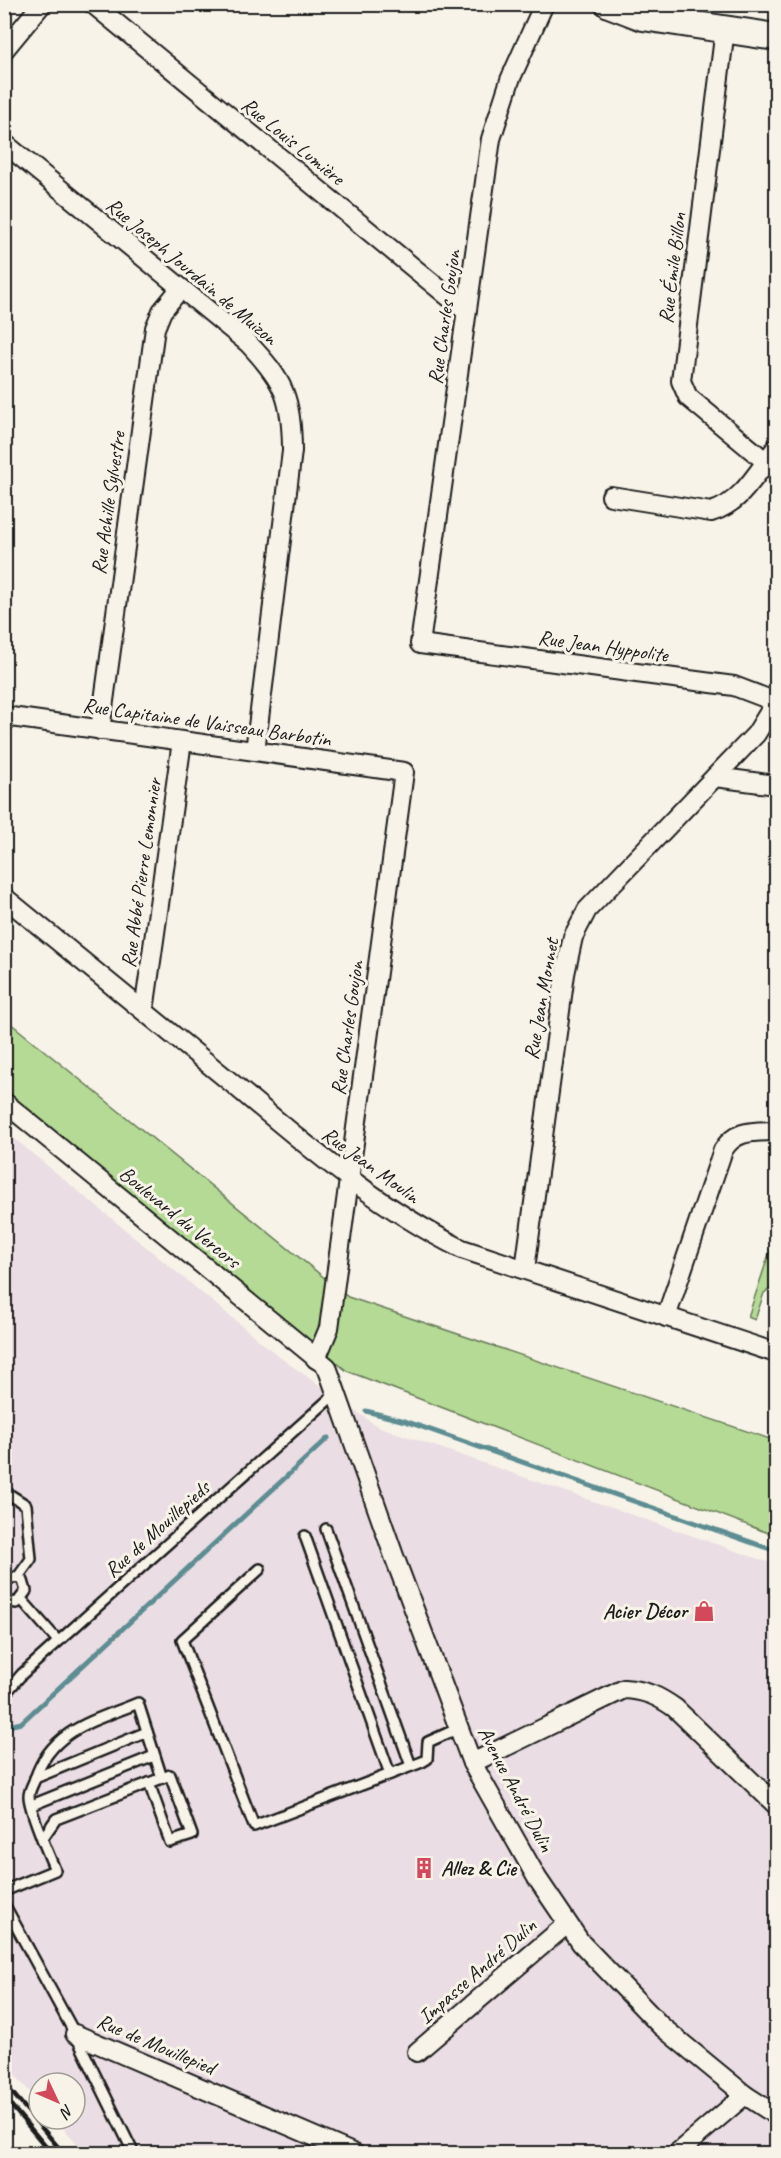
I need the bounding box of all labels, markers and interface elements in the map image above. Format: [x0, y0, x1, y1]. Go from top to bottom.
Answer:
street label: Rue Louis Lumière [236, 91, 352, 192]
street label: Rue Joseph Jourdain de Muizon [101, 192, 284, 351]
street label: Rue Émile Billon [652, 210, 692, 325]
street label: Rue Charles Goujon [422, 247, 467, 386]
street label: Rue Achille Sylvestre [85, 429, 131, 576]
street label: Rue Jean Hyppolite [536, 624, 671, 668]
street label: Rue Capitaine de Vaisseau Barbotin [81, 692, 333, 752]
street label: Rue Abbé Pierre Lemonnier [115, 775, 167, 969]
street label: Rue Jean Monnet [518, 934, 565, 1062]
street label: Rue Charles Goujon [325, 958, 370, 1097]
street label: Rue Jean Moulin [317, 1121, 426, 1210]
street label: Boulevard du Vercors [114, 1160, 247, 1275]
street label: Rue de Mouillepieds [99, 1474, 216, 1583]
place label: Acier Décor [603, 1598, 689, 1624]
shop icon: Acier Décor [692, 1599, 716, 1623]
street label: Avenue André Dulin [472, 1722, 560, 1857]
place label: Allez & Cie [441, 1855, 518, 1881]
building icon: Allez & Cie [412, 1856, 436, 1880]
street label: Impasse André Dulin [413, 1912, 542, 2029]
street label: Rue de Mouillepied [93, 2007, 222, 2082]
north arrow [27, 2071, 87, 2131]
text: N [54, 2100, 78, 2123]

